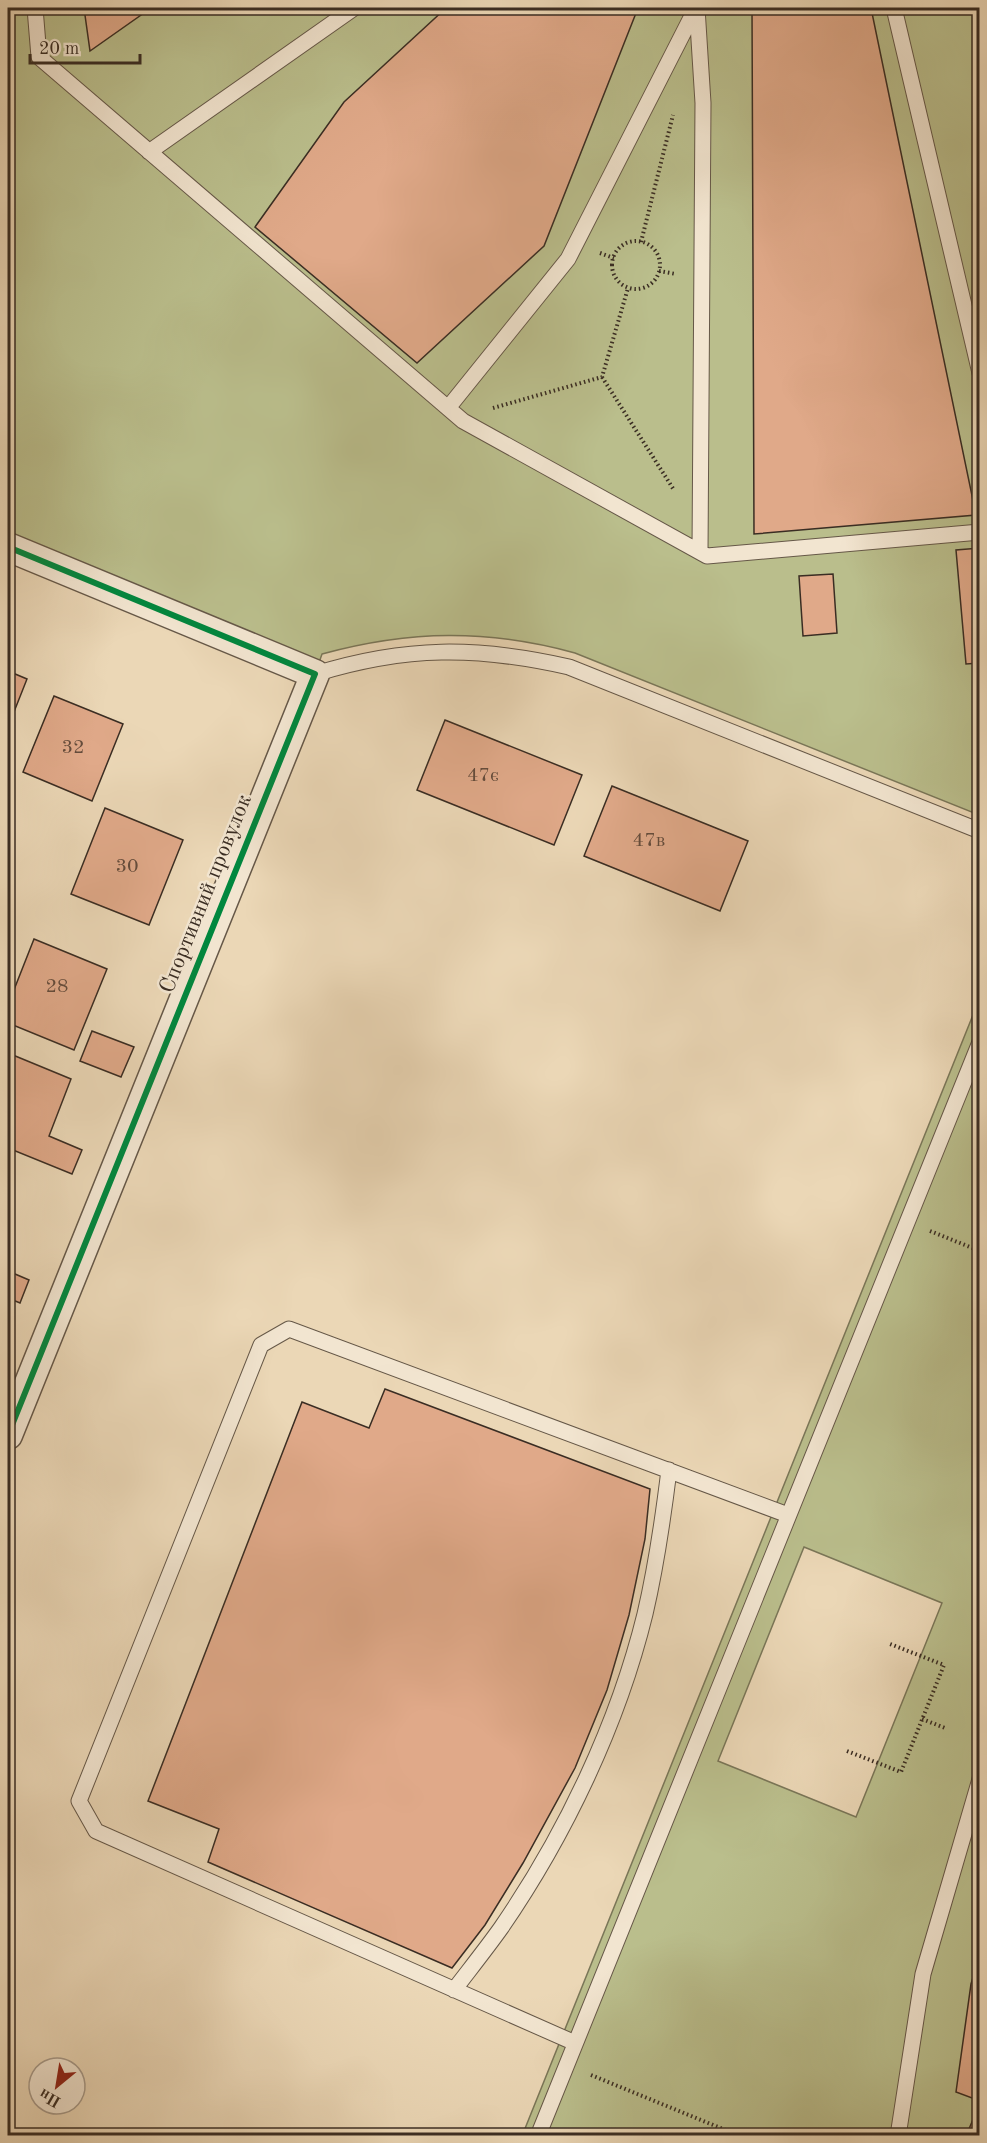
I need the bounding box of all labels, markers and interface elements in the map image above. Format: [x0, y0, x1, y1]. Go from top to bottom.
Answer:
scale bar [30, 27, 140, 65]
text: 20 m [39, 40, 79, 58]
house number: 32 [61, 738, 85, 758]
house number: 47є [467, 766, 499, 786]
street label: Спортивний провулок [156, 792, 256, 996]
house number: 47в [633, 831, 665, 851]
house number: 30 [115, 857, 139, 877]
house number: 28 [45, 977, 69, 997]
north arrow [27, 2056, 87, 2116]
text: Пн [37, 2085, 64, 2110]

